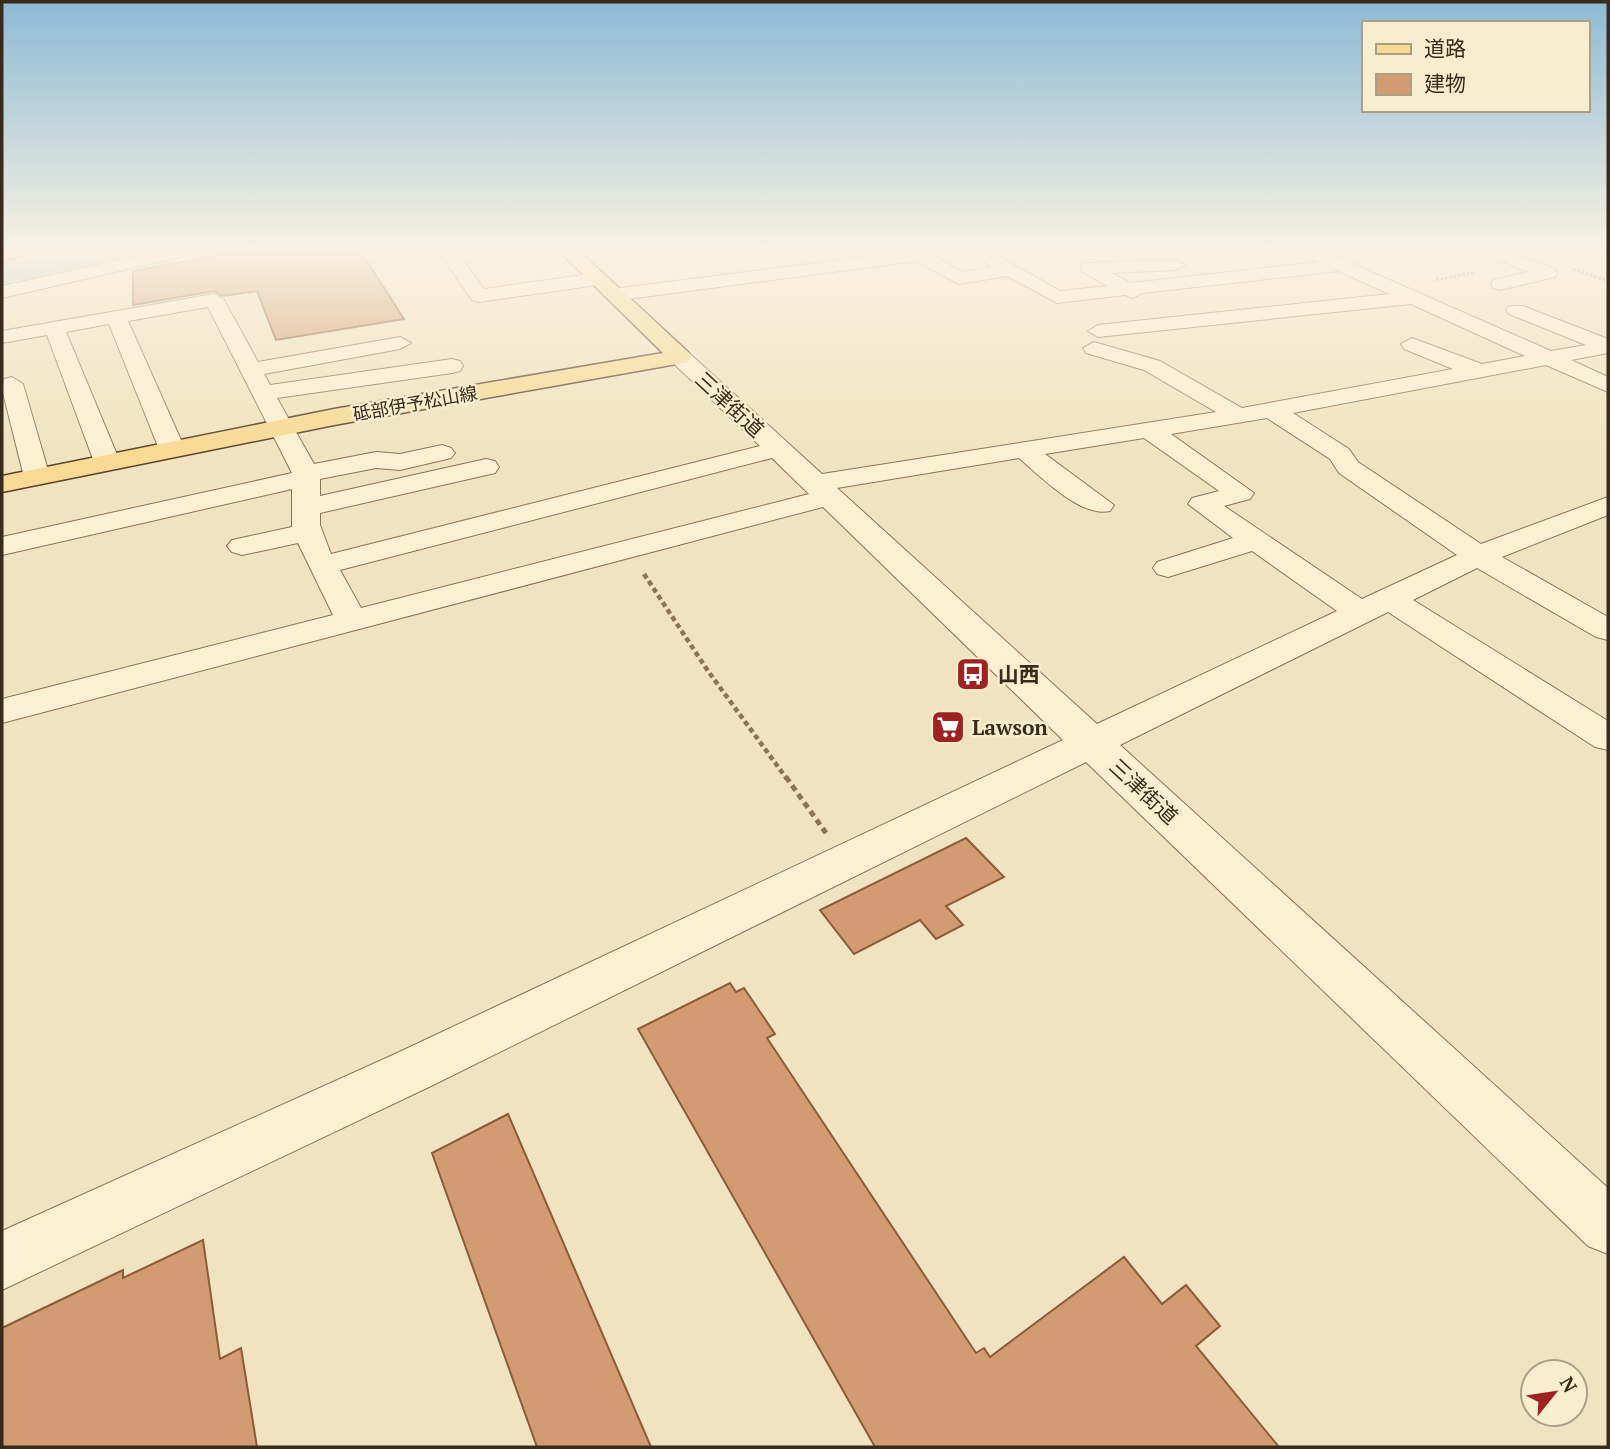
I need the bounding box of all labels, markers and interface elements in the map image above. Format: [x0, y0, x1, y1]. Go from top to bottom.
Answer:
legend [1362, 21, 1589, 112]
text: 道路 [1424, 34, 1466, 62]
text: 建物 [1424, 69, 1466, 97]
street label: 三津街道 [690, 365, 770, 443]
street label: 砥部伊予松山線 [351, 380, 479, 426]
bus stop icon: 山西 [954, 655, 992, 693]
place label: 山西 [998, 660, 1040, 688]
supermarket icon: Lawson [929, 708, 967, 746]
place label: Lawson [972, 713, 1048, 741]
street label: 三津街道 [1104, 752, 1184, 830]
north arrow [1519, 1358, 1589, 1428]
text: N [1555, 1372, 1584, 1397]

